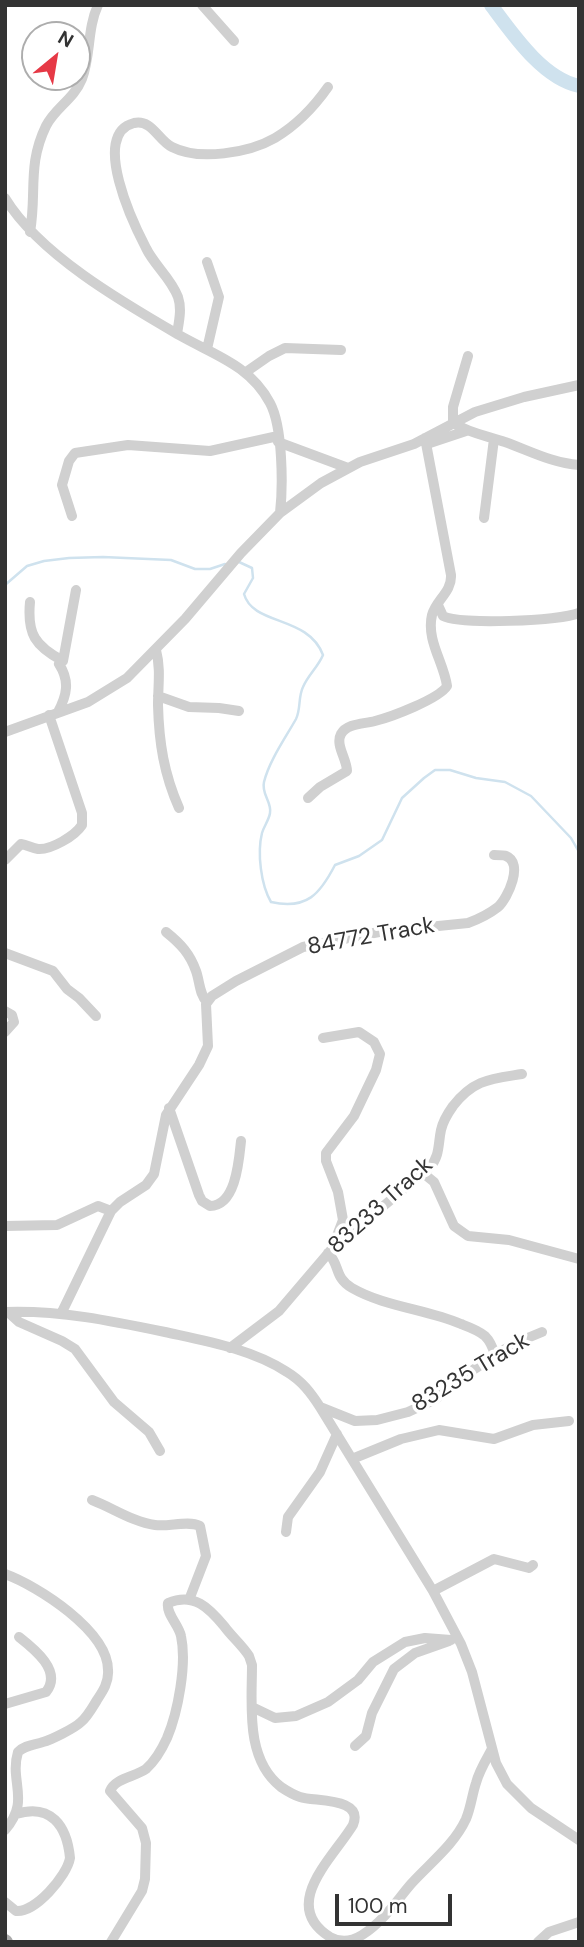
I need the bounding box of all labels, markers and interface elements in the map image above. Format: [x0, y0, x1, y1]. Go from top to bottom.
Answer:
north arrow [21, 21, 91, 91]
text: N [53, 25, 78, 53]
street label: 84772 Track [305, 912, 437, 962]
street label: 83233 Track [323, 1152, 439, 1260]
street label: 83235 Track [407, 1327, 535, 1419]
scale bar [339, 1881, 456, 1925]
text: 100 m [348, 1892, 408, 1920]

